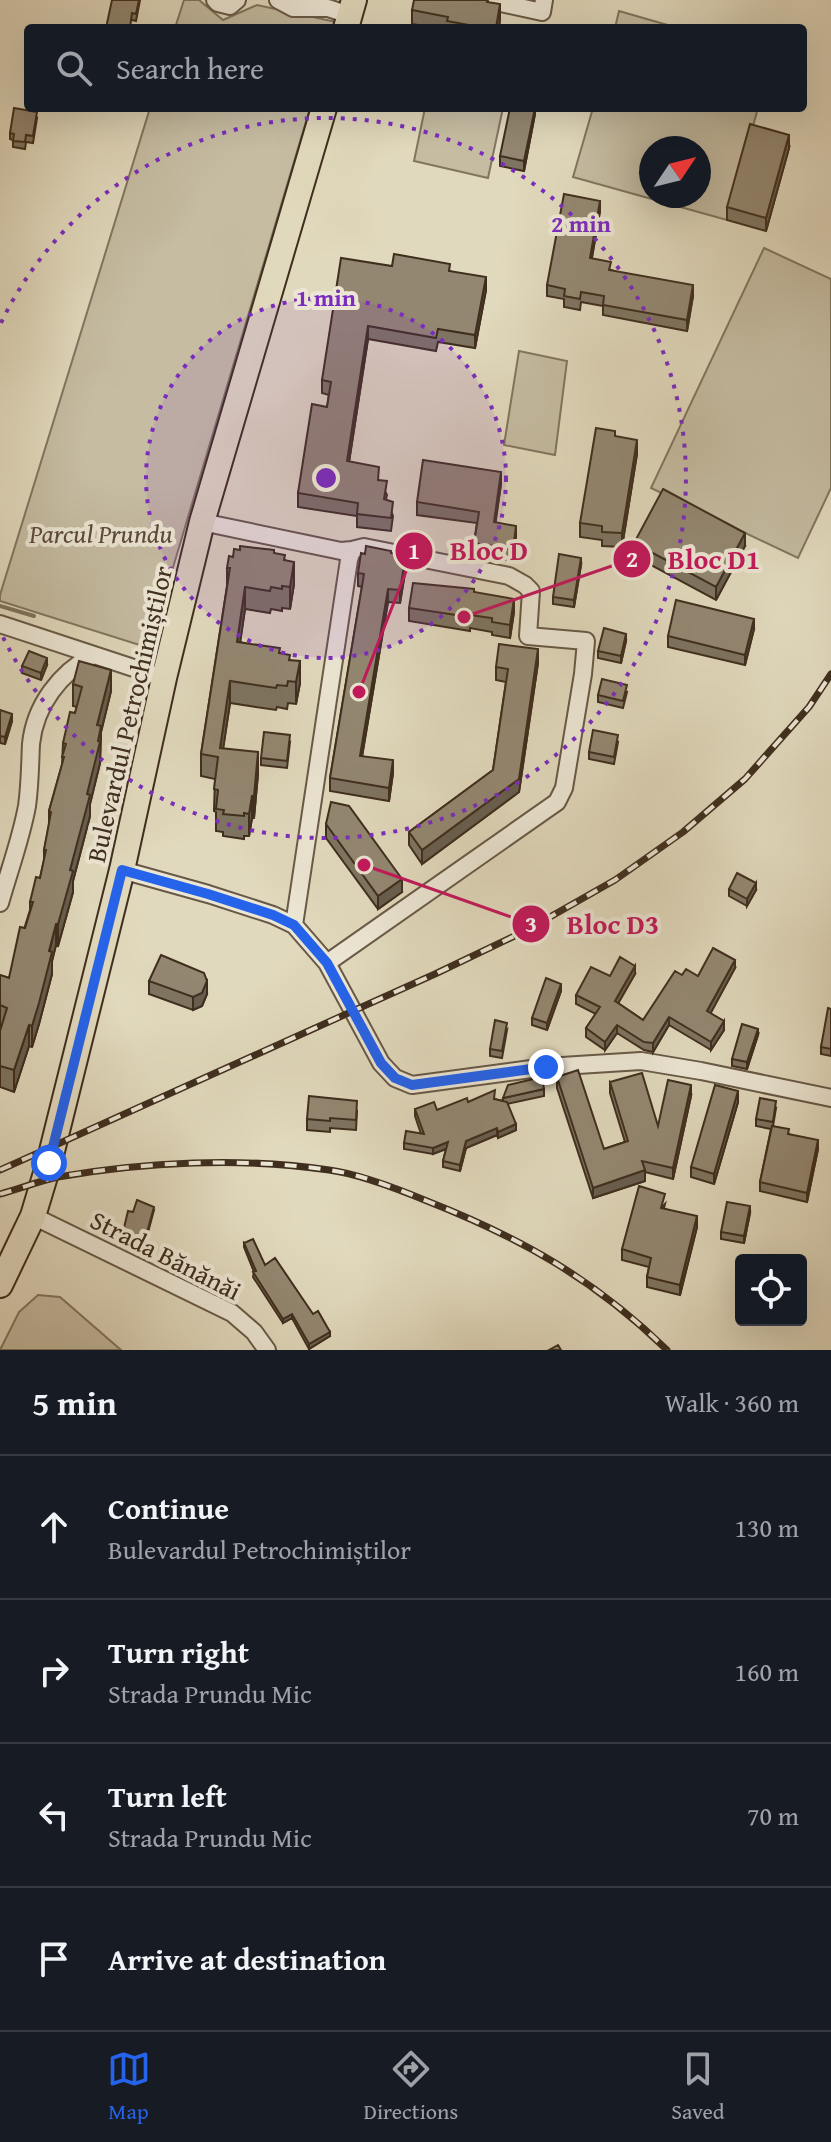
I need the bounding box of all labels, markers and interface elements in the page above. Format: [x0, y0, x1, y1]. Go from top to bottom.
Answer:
search box [24, 24, 807, 112]
icon: search [52, 46, 96, 90]
text: Search here [116, 46, 264, 90]
north arrow [639, 136, 711, 208]
text: 2 min [551, 206, 611, 241]
text: 1 min [296, 280, 356, 315]
centre of rings [312, 464, 340, 492]
park label: Parcul Prundu [28, 514, 173, 553]
callout: Bloc D [394, 525, 544, 577]
text: Bloc D [450, 529, 528, 570]
text: 1 [408, 533, 420, 568]
callout: Bloc D1 [612, 533, 777, 585]
text: Bloc D1 [668, 538, 760, 579]
text: 2 [626, 541, 638, 576]
street label: Bulevardul Petrochimiștilor [76, 562, 182, 866]
callout: Bloc D3 [511, 898, 676, 950]
text: Bloc D3 [567, 903, 659, 944]
text: 3 [525, 906, 537, 941]
route end [528, 1049, 564, 1085]
route start [31, 1145, 67, 1181]
street label: Strada Bănănăi [84, 1200, 248, 1310]
map controls [735, 1254, 807, 1326]
button: locate [735, 1254, 807, 1326]
text: 5 min [32, 1378, 117, 1427]
text: Walk · 360 m [665, 1383, 799, 1422]
text: Continue [108, 1486, 229, 1530]
icon: ahead [32, 1505, 76, 1549]
text: 130 m [734, 1508, 799, 1547]
text: Bulevardul Petrochimiștilor [108, 1530, 411, 1569]
text: Turn right [108, 1630, 249, 1674]
icon: right [32, 1649, 76, 1693]
text: 160 m [734, 1652, 799, 1691]
text: Strada Prundu Mic [108, 1674, 312, 1713]
text: Turn left [108, 1774, 227, 1818]
icon: left [32, 1793, 76, 1837]
text: 70 m [747, 1796, 799, 1835]
text: Strada Prundu Mic [108, 1818, 312, 1857]
icon: arrive [32, 1937, 76, 1981]
text: Arrive at destination [108, 1937, 386, 1981]
tab: Map [107, 2047, 151, 2127]
tab: Directions [364, 2047, 458, 2127]
tab: Saved [671, 2047, 724, 2127]

